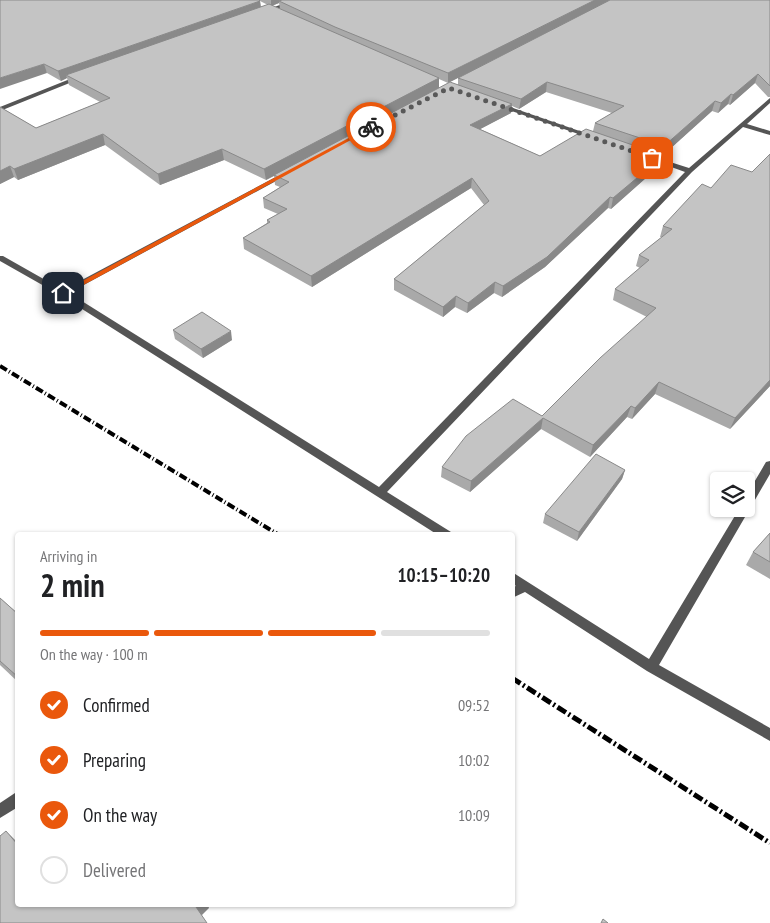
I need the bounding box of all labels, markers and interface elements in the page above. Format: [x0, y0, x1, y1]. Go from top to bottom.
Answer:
courier [346, 102, 396, 152]
icon: bike [357, 113, 385, 141]
pin [631, 137, 673, 179]
icon: bag [638, 144, 666, 172]
pin [42, 272, 84, 314]
icon: home [49, 279, 77, 307]
map controls [710, 472, 755, 517]
button: layers [710, 472, 755, 517]
text: Arriving in [40, 546, 97, 566]
text: 10:15–10:20 [397, 563, 490, 587]
text: 2 min [40, 564, 105, 606]
text: On the way · 100 m [40, 644, 148, 664]
icon: check [40, 691, 68, 719]
text: Confirmed [83, 693, 150, 717]
text: 09:52 [458, 695, 490, 715]
icon: check [40, 746, 68, 774]
text: Preparing [83, 748, 146, 772]
text: 10:02 [458, 750, 490, 770]
icon: check [40, 801, 68, 829]
text: On the way [83, 803, 157, 827]
text: 10:09 [458, 805, 490, 825]
text: Delivered [83, 858, 146, 882]

